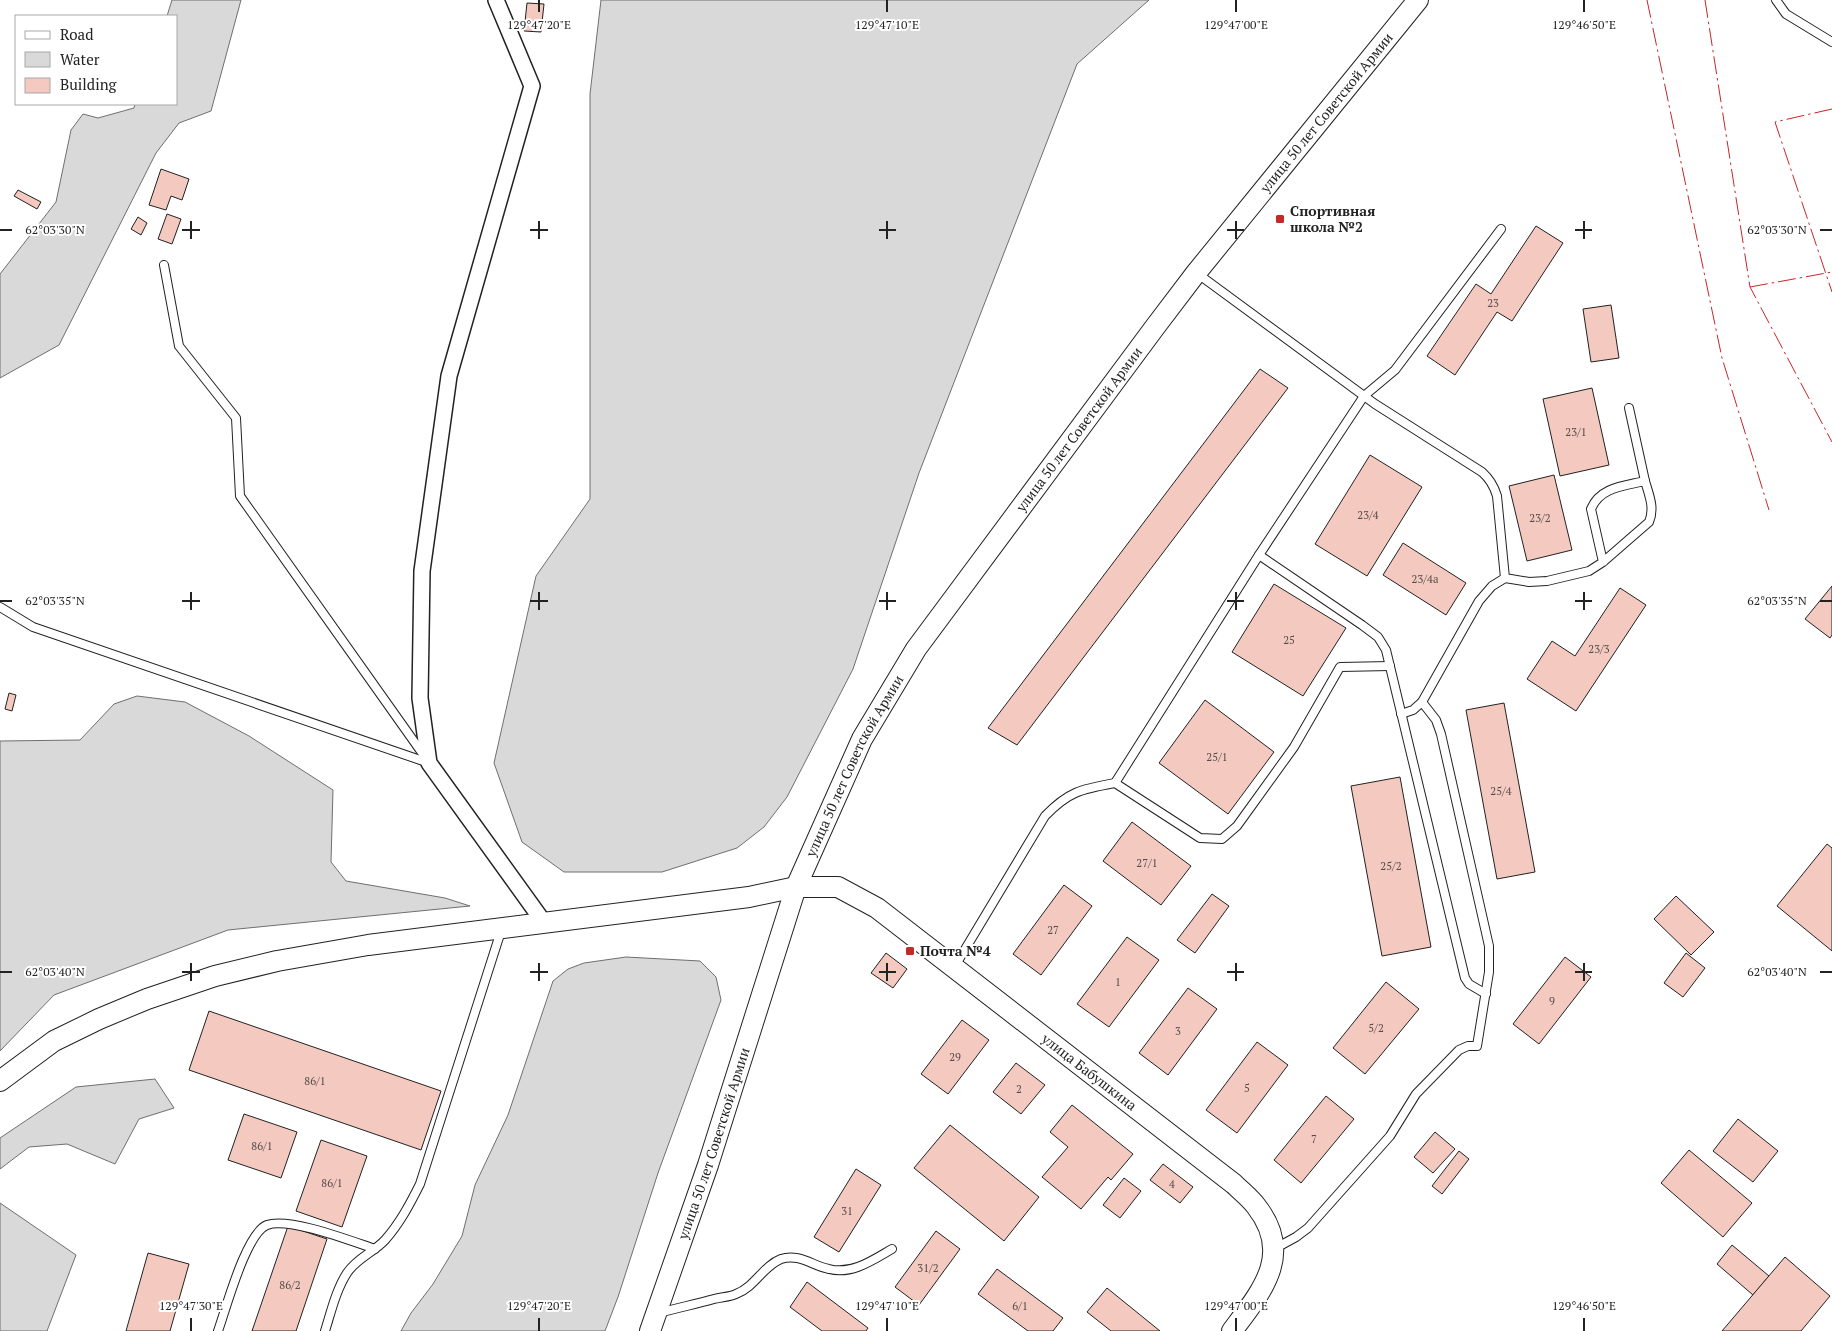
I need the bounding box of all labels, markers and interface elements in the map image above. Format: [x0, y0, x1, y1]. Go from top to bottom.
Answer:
legend [15, 15, 178, 105]
text: 129°47'20"E [507, 17, 571, 32]
text: 129°47'10"E [855, 17, 919, 32]
text: 129°47'00"E [1204, 17, 1268, 32]
text: 129°46'50"E [1552, 17, 1616, 32]
text: Road [60, 24, 93, 44]
street label: улица 50 лет Советской Армии [1255, 28, 1397, 197]
text: Water [60, 49, 100, 69]
text: Building [60, 74, 118, 94]
place label: Спортивная школа №2 [1290, 201, 1375, 236]
marker: Спортивная школа №2 [1274, 213, 1286, 225]
text: 62°03'30"N [25, 222, 85, 237]
text: 62°03'30"N [1747, 222, 1807, 237]
house number: 23 [1487, 296, 1499, 310]
street label: улица 50 лет Советской Армии [1011, 342, 1146, 516]
house number: 23/1 [1565, 425, 1587, 439]
house number: 23/4 [1357, 508, 1379, 522]
house number: 23/2 [1529, 511, 1551, 525]
house number: 23/4а [1412, 572, 1439, 586]
text: 62°03'35"N [25, 593, 85, 608]
text: 62°03'35"N [1747, 593, 1807, 608]
house number: 25 [1283, 633, 1295, 647]
house number: 23/3 [1588, 642, 1610, 656]
street label: улица 50 лет Советской Армии [800, 671, 907, 860]
house number: 25/1 [1206, 750, 1228, 764]
house number: 25/4 [1490, 784, 1512, 798]
house number: 27/1 [1136, 856, 1158, 870]
house number: 25/2 [1380, 859, 1402, 873]
house number: 27 [1047, 923, 1059, 937]
place label: Почта №4 [920, 941, 991, 960]
marker: Почта №4 [904, 945, 916, 957]
text: 62°03'40"N [25, 964, 85, 979]
text: 62°03'40"N [1747, 964, 1807, 979]
house number: 1 [1115, 975, 1121, 989]
house number: 9 [1549, 994, 1555, 1008]
house number: 5/2 [1368, 1021, 1384, 1035]
house number: 3 [1175, 1024, 1181, 1038]
street label: улица Бабушкина [1037, 1028, 1141, 1115]
street label: улица 50 лет Советской Армии [672, 1045, 754, 1243]
house number: 29 [949, 1050, 961, 1064]
house number: 86/1 [304, 1074, 326, 1088]
house number: 5 [1244, 1081, 1250, 1095]
house number: 2 [1016, 1082, 1022, 1096]
house number: 7 [1311, 1132, 1317, 1146]
house number: 86/1 [251, 1139, 273, 1153]
house number: 86/1 [321, 1176, 343, 1190]
house number: 4 [1169, 1177, 1175, 1191]
house number: 31 [841, 1204, 853, 1218]
house number: 31/2 [917, 1261, 939, 1275]
house number: 86/2 [279, 1278, 301, 1292]
text: 129°47'30"E [159, 1298, 223, 1313]
text: 129°47'20"E [507, 1298, 571, 1313]
text: 129°47'10"E [855, 1298, 919, 1313]
text: 129°47'00"E [1204, 1298, 1268, 1313]
text: 129°46'50"E [1552, 1298, 1616, 1313]
house number: 6/1 [1012, 1299, 1028, 1313]

